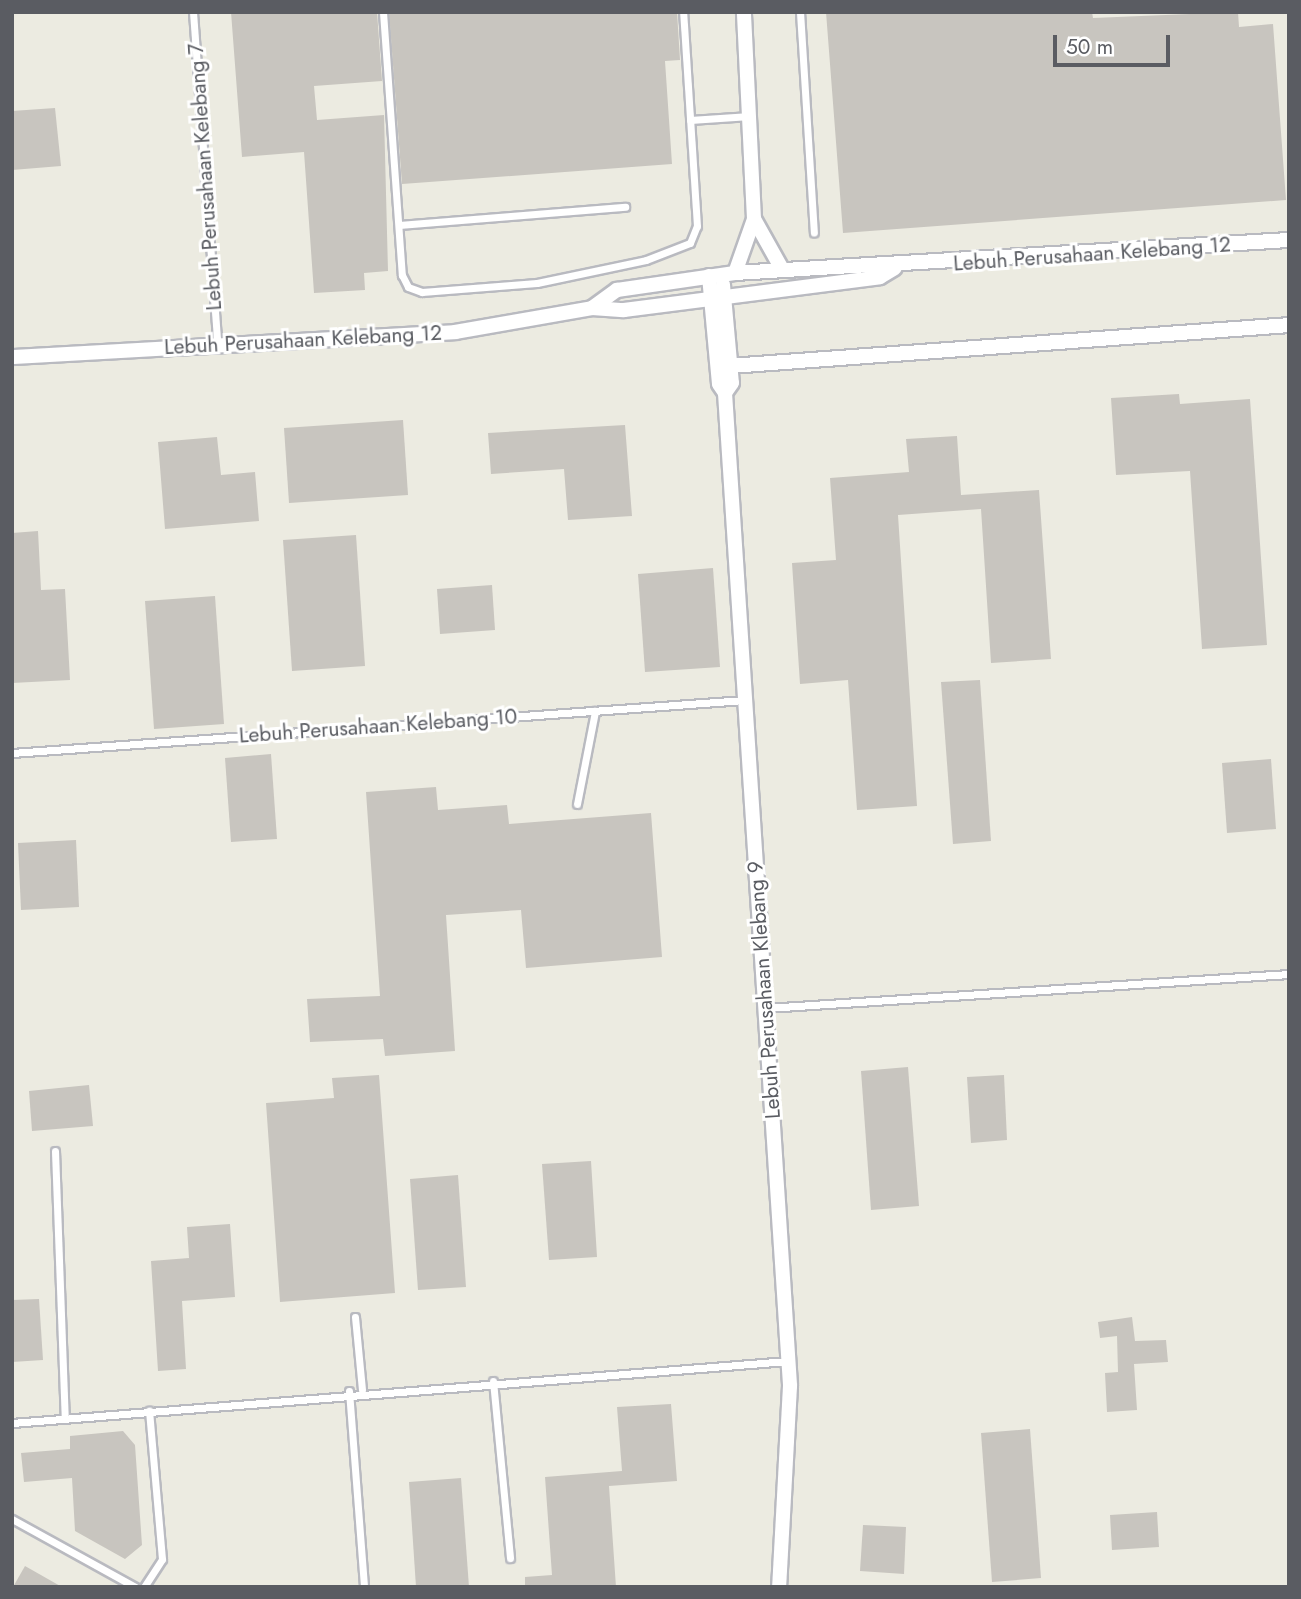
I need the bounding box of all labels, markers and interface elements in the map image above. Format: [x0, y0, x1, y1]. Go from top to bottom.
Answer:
scale bar [1056, 21, 1173, 65]
text: 50 m [1066, 32, 1113, 62]
street label: Lebuh Perusahaan Kelebang 7 [183, 43, 227, 311]
street label: Lebuh Perusahaan Kelebang 12 [952, 232, 1232, 276]
street label: Lebuh Perusahaan Kelebang 12 [163, 320, 443, 360]
street label: Lebuh Perusahaan Kelebang 10 [238, 704, 518, 748]
street label: Lebuh Perusahaan Klebang 9 [742, 860, 786, 1120]

